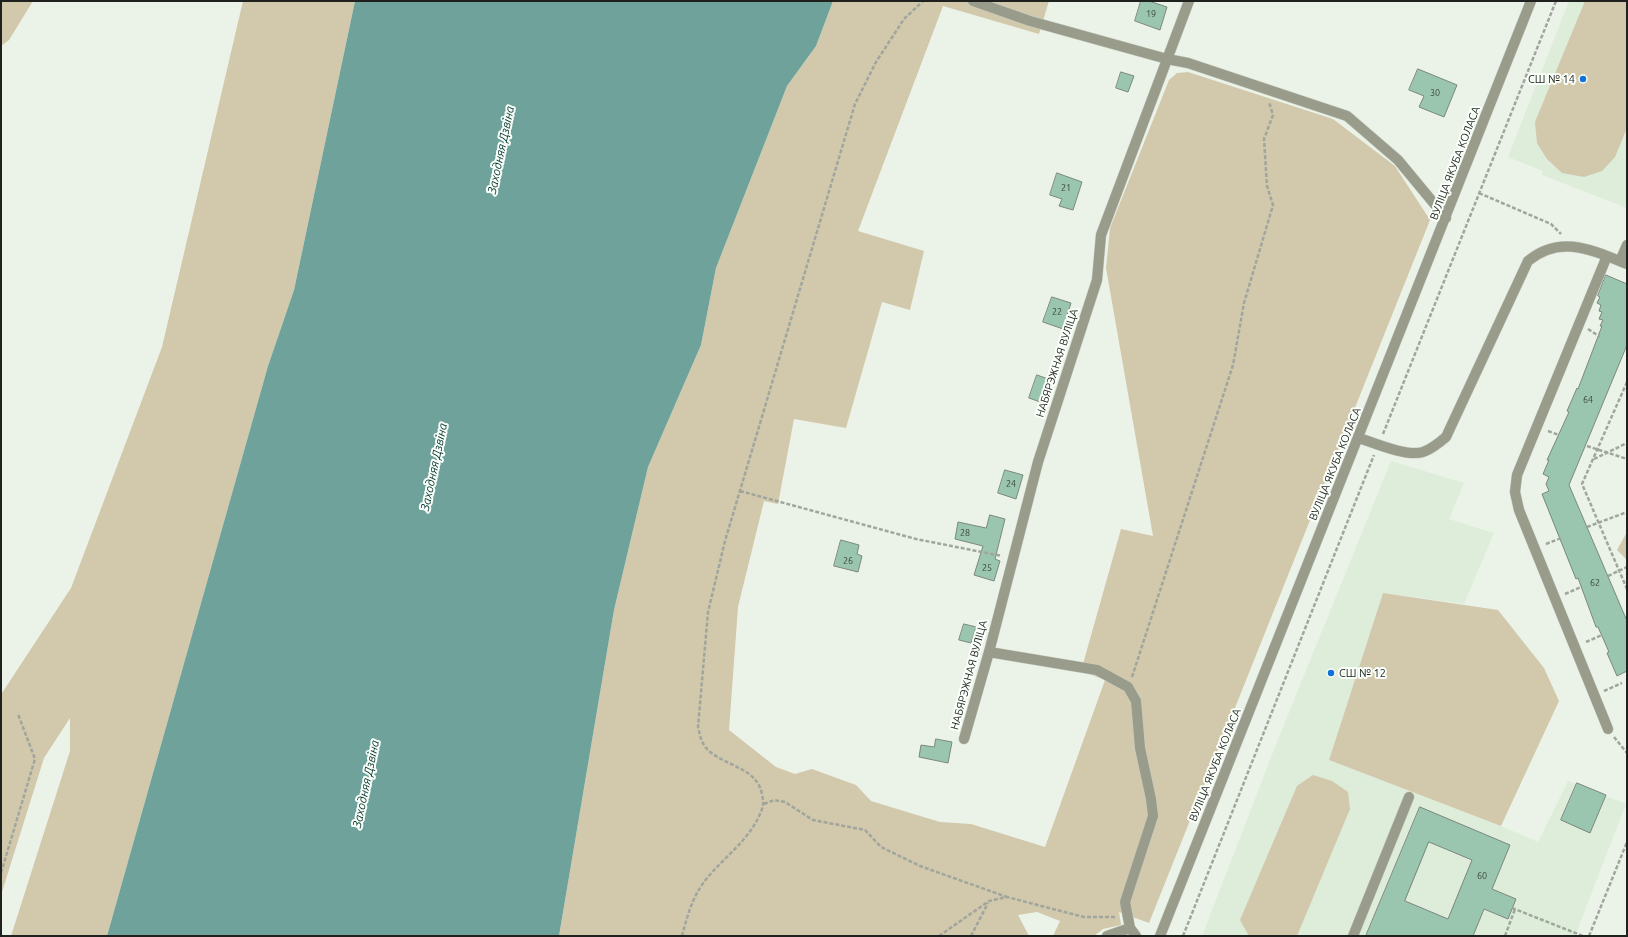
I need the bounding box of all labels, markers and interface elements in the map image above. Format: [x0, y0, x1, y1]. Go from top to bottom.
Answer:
house number: 19 [1146, 9, 1156, 19]
place label: СШ № 14 [1528, 72, 1575, 86]
marker: СШ № 14 [1578, 74, 1588, 84]
house number: 30 [1430, 88, 1440, 98]
street label: ВУЛІЦА ЯКУБА КОЛАСА [1427, 104, 1483, 222]
water label: Заходняя Дзвіна [485, 105, 517, 195]
house number: 21 [1061, 183, 1071, 193]
street label: НАБЯРЭЖНАЯ ВУЛІЦА [1033, 307, 1081, 419]
house number: 22 [1052, 307, 1062, 317]
house number: 64 [1583, 395, 1593, 405]
street label: ВУЛІЦА ЯКУБА КОЛАСА [1306, 406, 1364, 522]
water label: Заходняя Дзвіна [418, 422, 450, 512]
house number: 24 [1006, 479, 1016, 489]
house number: 28 [960, 528, 970, 538]
house number: 26 [843, 556, 853, 566]
house number: 25 [982, 563, 992, 573]
house number: 62 [1590, 578, 1600, 588]
street label: НАБЯРЭЖНАЯ ВУЛІЦА [948, 619, 990, 731]
place label: СШ № 12 [1339, 666, 1386, 680]
marker: СШ № 12 [1326, 668, 1336, 678]
street label: ВУЛІЦА ЯКУБА КОЛАСА [1186, 707, 1244, 823]
water label: Заходняя Дзвіна [350, 739, 382, 829]
house number: 60 [1477, 871, 1487, 881]

